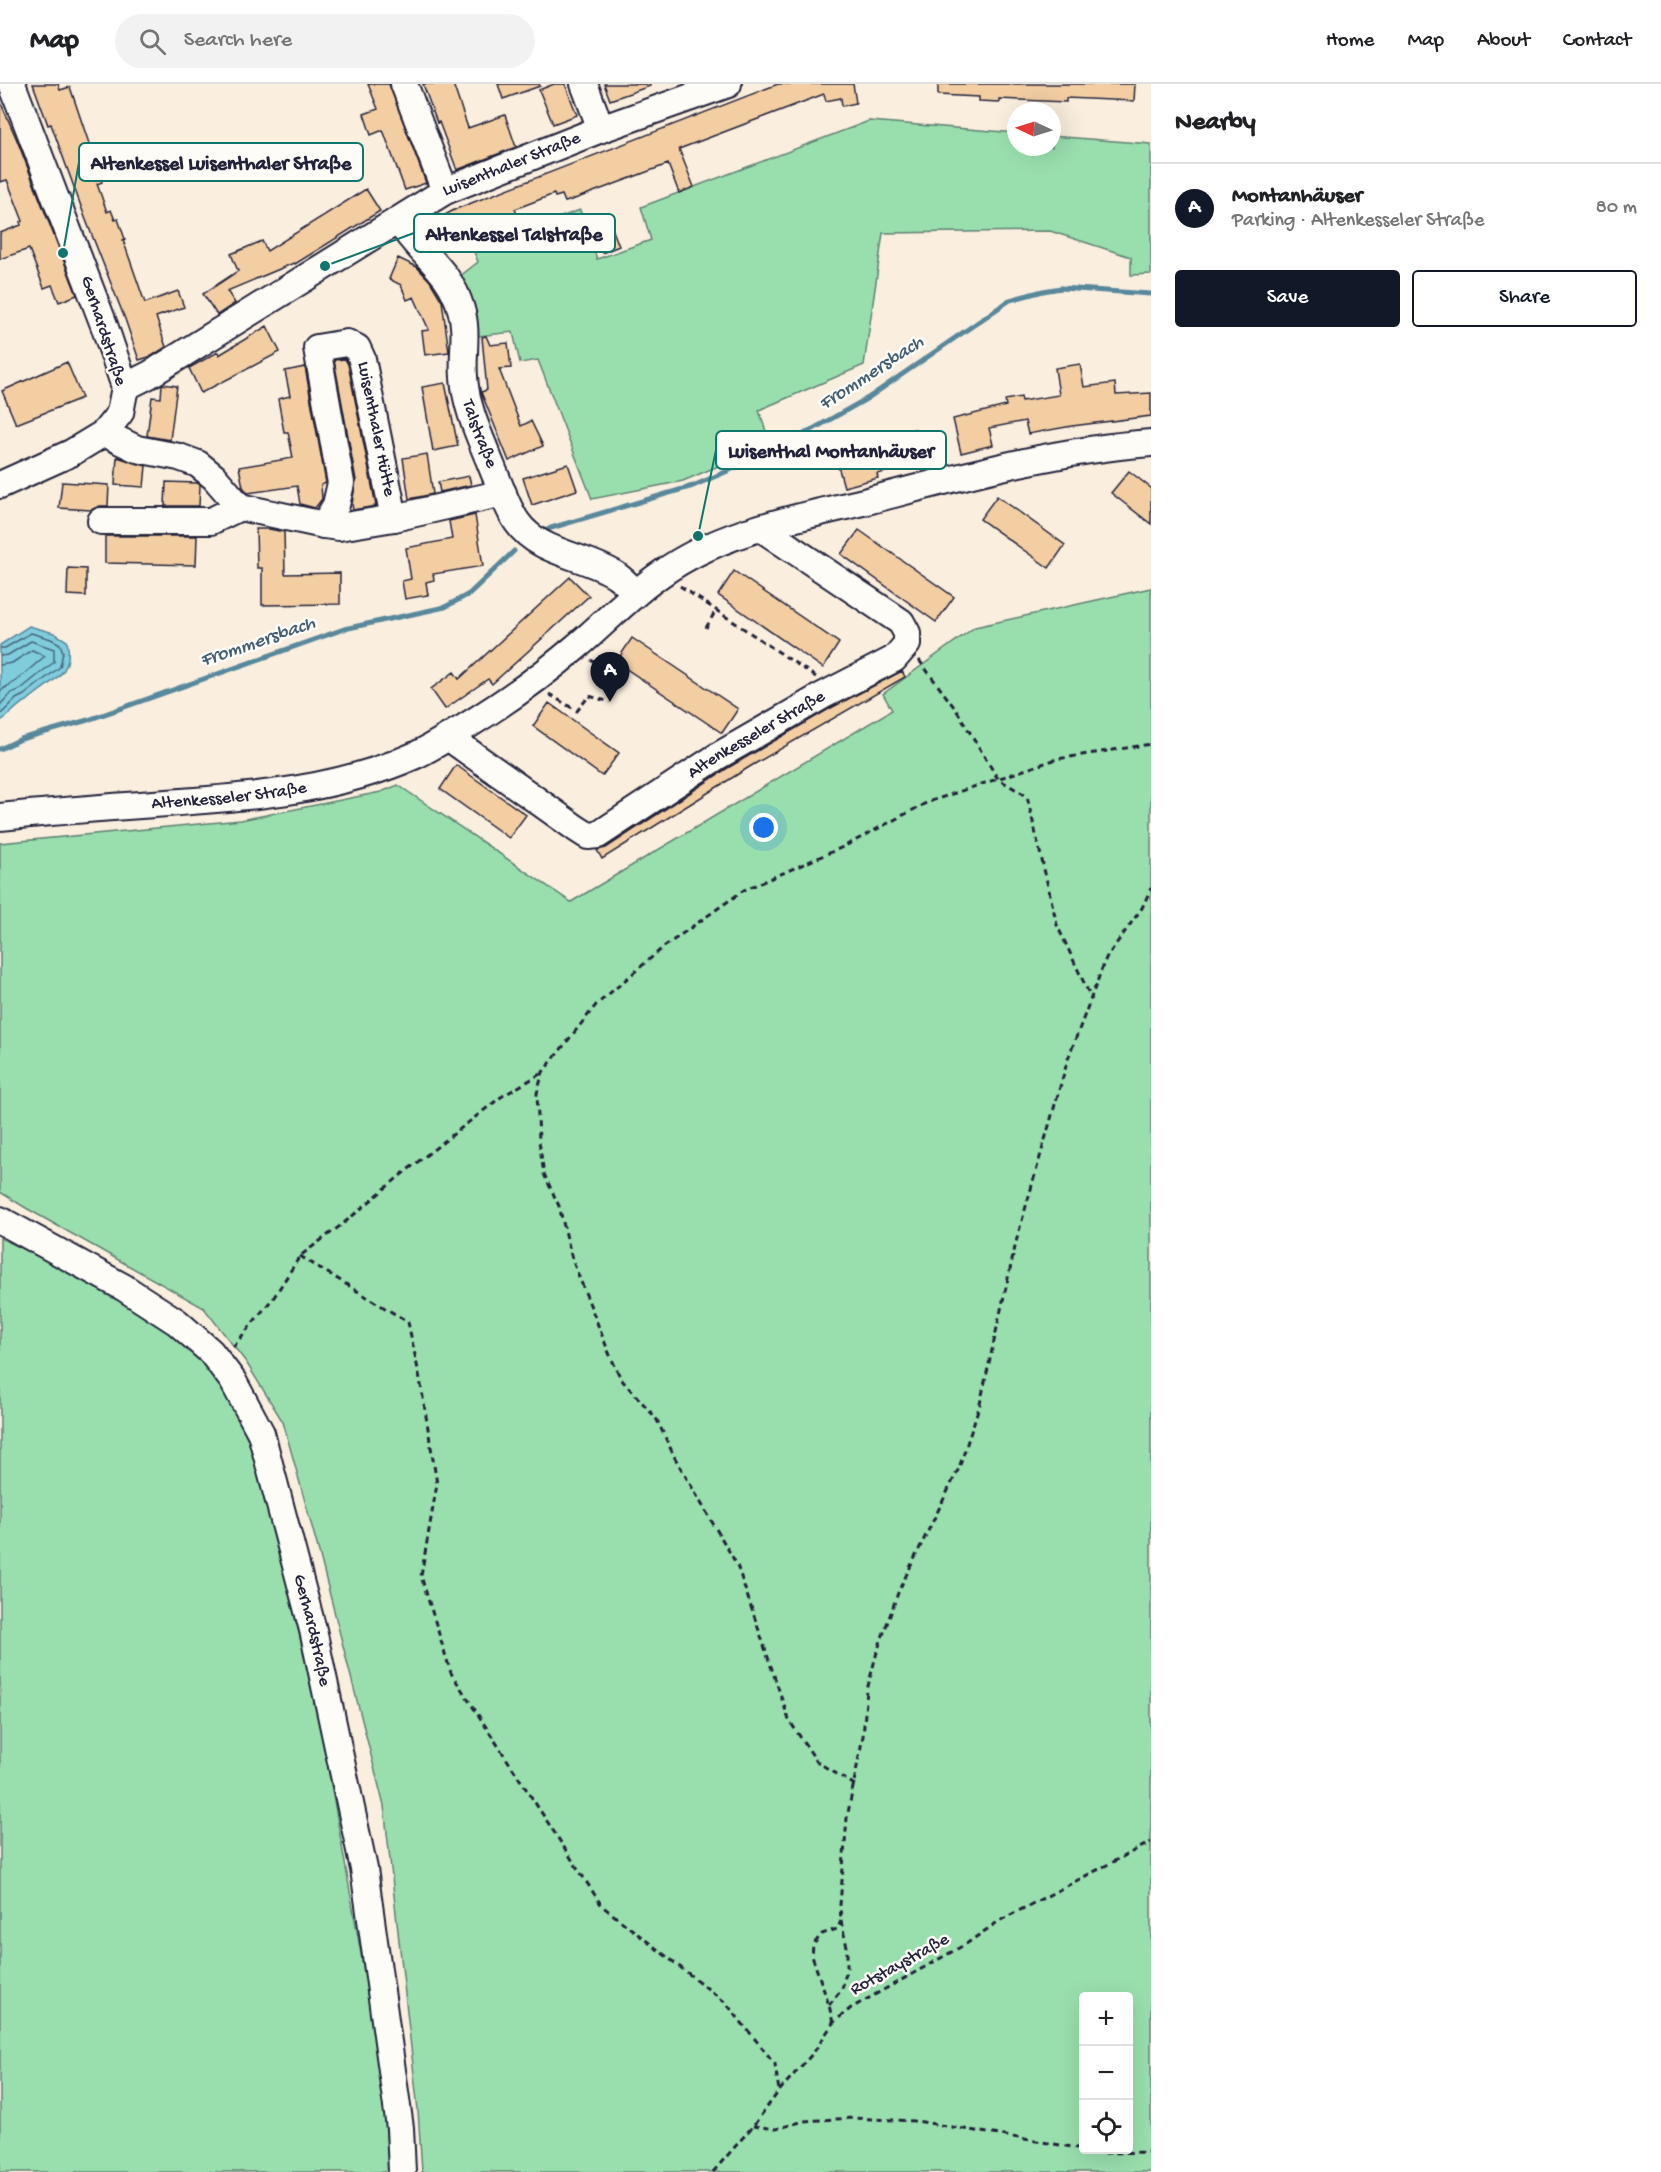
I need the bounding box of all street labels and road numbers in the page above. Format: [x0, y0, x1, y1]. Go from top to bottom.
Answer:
street label: Luisenthaler Straße [440, 127, 584, 201]
street label: Gerhardstraße [75, 273, 131, 389]
street label: Luisenthaler Hütte [352, 360, 400, 499]
street label: Talstraße [457, 396, 502, 472]
street label: Altenkesseler Straße [684, 686, 829, 784]
street label: Altenkesseler Straße [151, 777, 309, 815]
street label: Gerhardstraße [288, 1572, 335, 1689]
street label: Rotstaystraße [847, 1929, 954, 2001]

